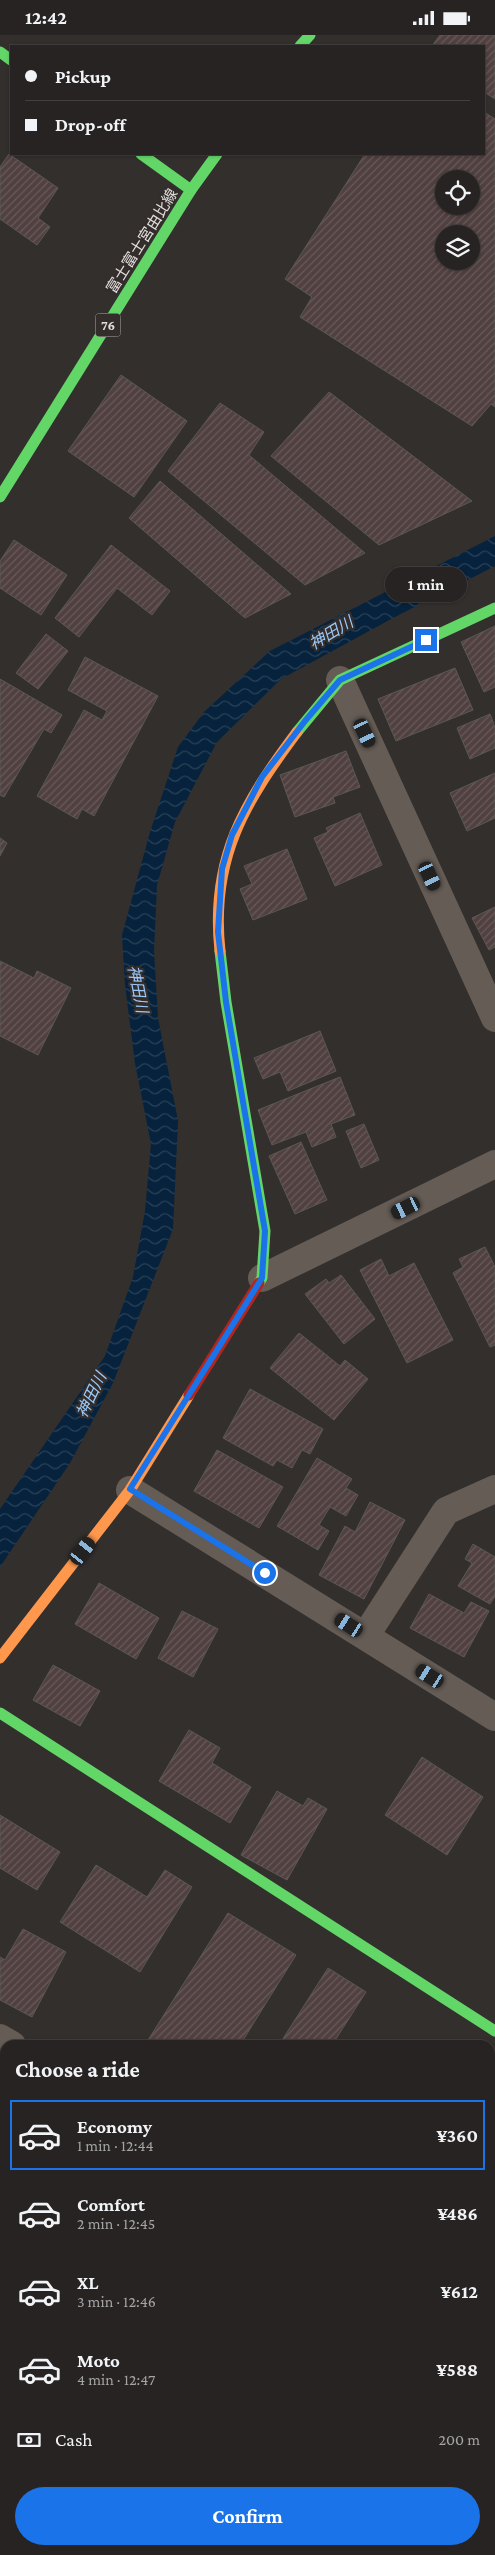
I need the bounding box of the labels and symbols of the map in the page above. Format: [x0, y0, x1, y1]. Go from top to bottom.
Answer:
street label: 富士富士宮由比線 [103, 186, 181, 296]
road number: 76 [96, 313, 120, 337]
callout: 1 min [385, 567, 467, 603]
water label: 神田川 [306, 612, 358, 653]
route end [415, 629, 437, 651]
car [351, 716, 378, 750]
car [416, 859, 443, 893]
water label: 神田川 [125, 964, 151, 1016]
car [389, 1195, 422, 1221]
water label: 神田川 [73, 1368, 110, 1420]
car [67, 1535, 98, 1567]
route start [254, 1562, 276, 1584]
car [332, 1611, 365, 1639]
car [413, 1662, 446, 1690]

